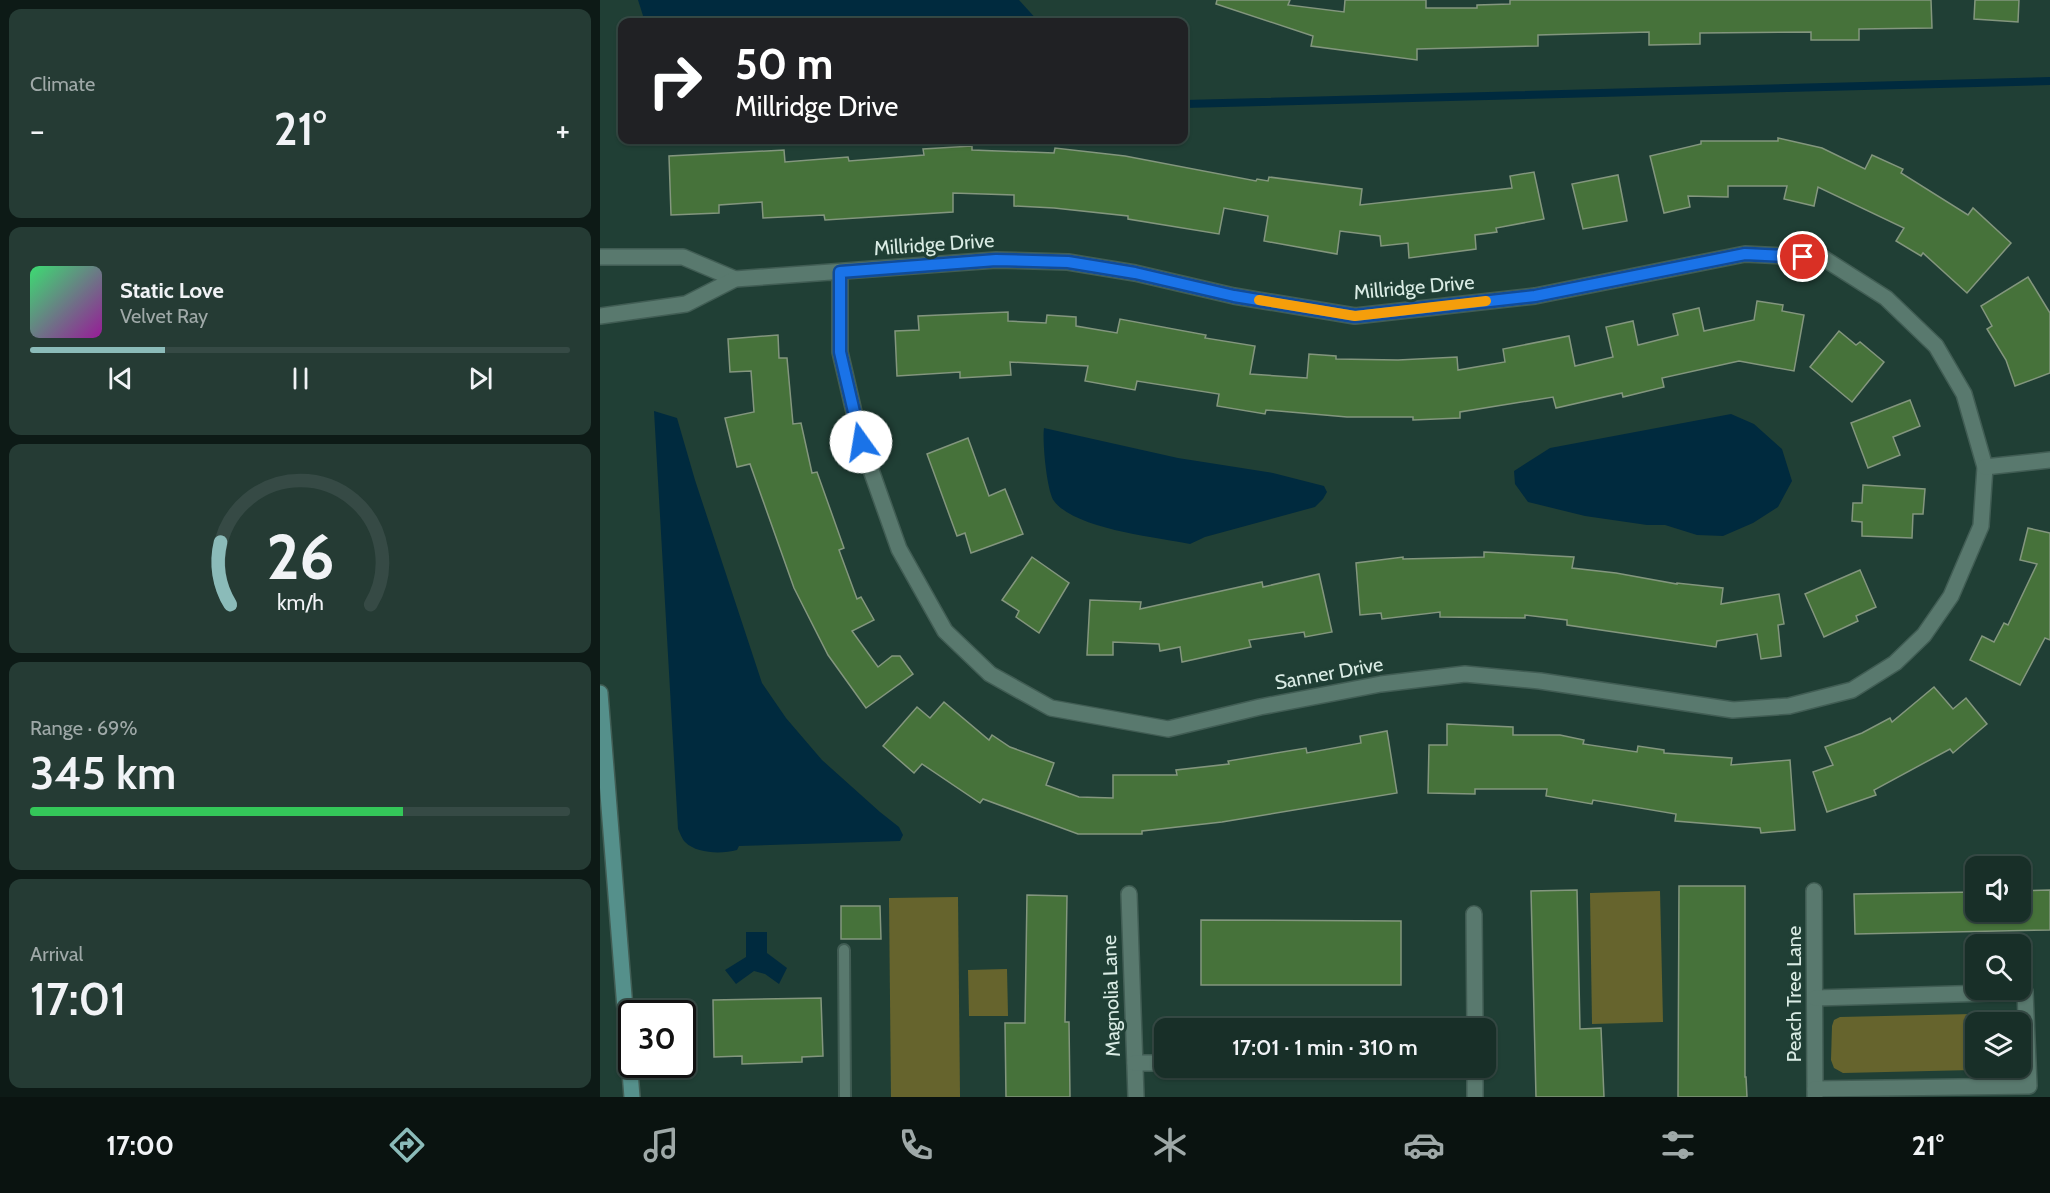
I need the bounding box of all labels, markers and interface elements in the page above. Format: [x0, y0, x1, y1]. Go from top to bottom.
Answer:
text: 50 m [735, 38, 833, 90]
icon: right [636, 42, 714, 120]
text: Climate [30, 72, 95, 96]
text: Millridge Drive [735, 90, 898, 123]
text: 21° [274, 102, 326, 156]
text: − [30, 110, 45, 150]
text: + [555, 110, 570, 150]
street label: Millridge Drive [873, 228, 995, 260]
pin [1777, 231, 1828, 282]
icon: arrive [1786, 240, 1819, 273]
street label: Millridge Drive [1353, 270, 1475, 304]
text: Static Love [120, 277, 224, 304]
text: Velvet Ray [120, 304, 208, 328]
icon: previous [104, 362, 137, 395]
icon: pause [284, 362, 317, 395]
icon: next [464, 362, 497, 395]
position arrow [829, 410, 893, 474]
text: 26 [266, 520, 334, 596]
text: km/h [277, 590, 323, 616]
street label: Sanner Drive [1273, 652, 1385, 694]
text: Range · 69% [30, 716, 137, 740]
text: 345 km [30, 746, 176, 800]
map controls [1965, 856, 2031, 1078]
button: sound [1965, 856, 2031, 922]
street label: Peach Tree Lane [1782, 926, 1806, 1062]
button: search [1965, 934, 2031, 1000]
street label: Magnolia Lane [1097, 935, 1125, 1057]
text: Arrival [30, 942, 83, 966]
text: 17:01 [30, 972, 126, 1026]
speed limit sign: 30 [618, 1000, 696, 1078]
button: layers [1965, 1012, 2031, 1078]
text: 17:01 · 1 min · 310 m [1232, 1034, 1418, 1061]
icon: directions [386, 1124, 428, 1166]
icon: music [640, 1124, 682, 1166]
icon: phone [895, 1124, 937, 1166]
icon: climate [1149, 1124, 1191, 1166]
icon: car [1403, 1124, 1445, 1166]
icon: filters [1657, 1124, 1699, 1166]
text: 17:00 [106, 1129, 174, 1162]
text: 21° [1912, 1129, 1944, 1162]

